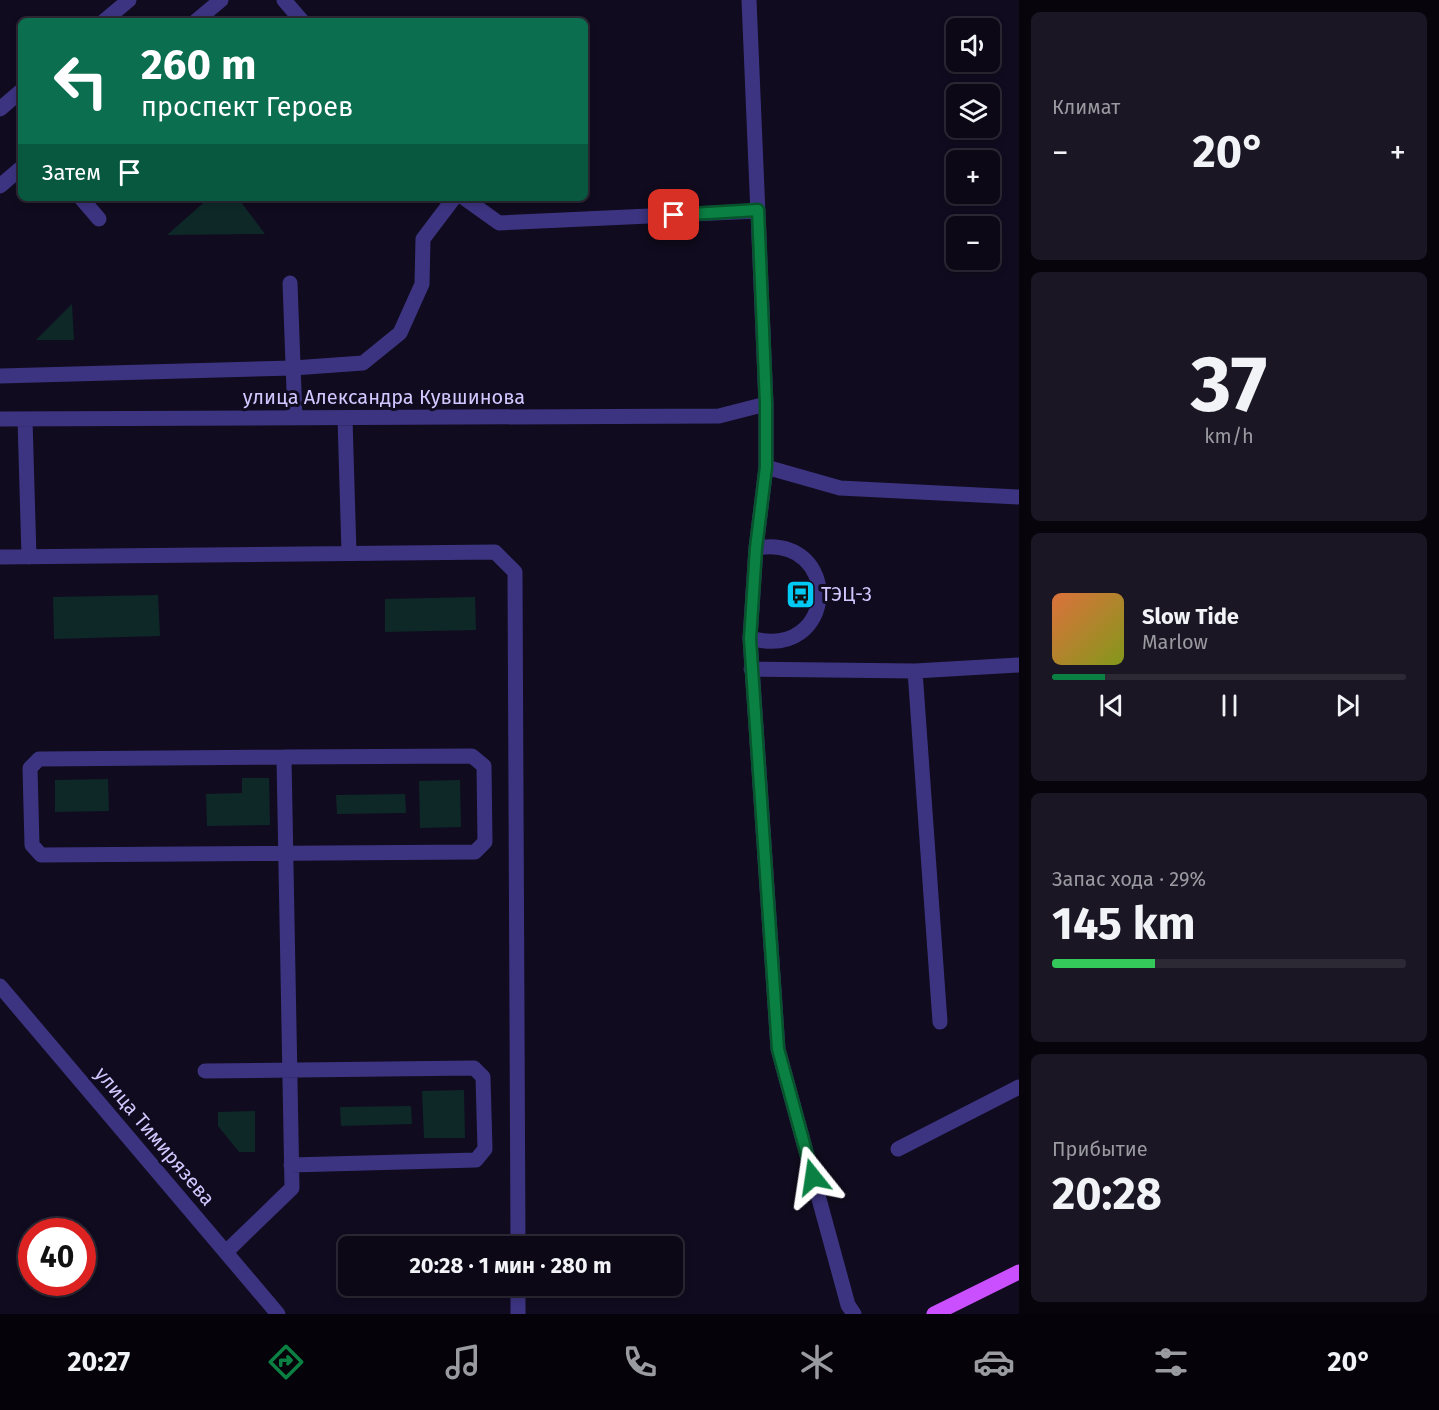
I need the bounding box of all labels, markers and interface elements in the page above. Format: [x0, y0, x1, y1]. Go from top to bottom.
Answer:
map controls [946, 18, 1000, 270]
button: sound [946, 18, 1000, 72]
text: 260 m [141, 40, 256, 90]
icon: left [42, 42, 120, 120]
button: layers [946, 84, 1000, 138]
text: проспект Героев [141, 91, 353, 123]
text: Климат [1052, 95, 1120, 119]
text: 20° [1192, 125, 1266, 179]
text: − [1052, 133, 1069, 173]
text: + [1390, 133, 1406, 173]
button: + [946, 150, 1000, 204]
icon: arrive [113, 156, 146, 189]
text: Затем [42, 159, 101, 186]
pin [648, 189, 699, 240]
icon: arrive [657, 198, 690, 231]
button: − [946, 216, 1000, 270]
text: 37 [1191, 338, 1267, 432]
street label: улица Александра Кувшинова [243, 385, 525, 409]
text: km/h [1204, 424, 1254, 448]
bus stop icon: ТЭЦ-3 [784, 578, 816, 610]
place label: ТЭЦ-3 [821, 582, 872, 606]
text: Slow Tide [1142, 603, 1239, 630]
text: Marlow [1142, 630, 1208, 654]
icon: previous [1095, 689, 1128, 722]
icon: pause [1213, 689, 1246, 722]
icon: next [1331, 689, 1364, 722]
text: Запас хода · 29% [1052, 867, 1206, 891]
text: 145 km [1052, 897, 1196, 951]
street label: улица Тимирязева [90, 1062, 220, 1210]
text: Прибытие [1052, 1137, 1148, 1161]
position arrow [781, 1145, 845, 1209]
text: 20:28 [1052, 1167, 1162, 1221]
speed limit sign: 40 [18, 1218, 96, 1296]
text: 20:28 · 1 мин · 280 m [409, 1252, 612, 1279]
icon: directions [265, 1341, 307, 1383]
icon: music [442, 1341, 484, 1383]
icon: phone [619, 1341, 661, 1383]
icon: climate [796, 1341, 838, 1383]
icon: car [973, 1341, 1015, 1383]
icon: filters [1150, 1341, 1192, 1383]
text: 20:27 [68, 1346, 130, 1378]
text: 20° [1328, 1346, 1371, 1378]

